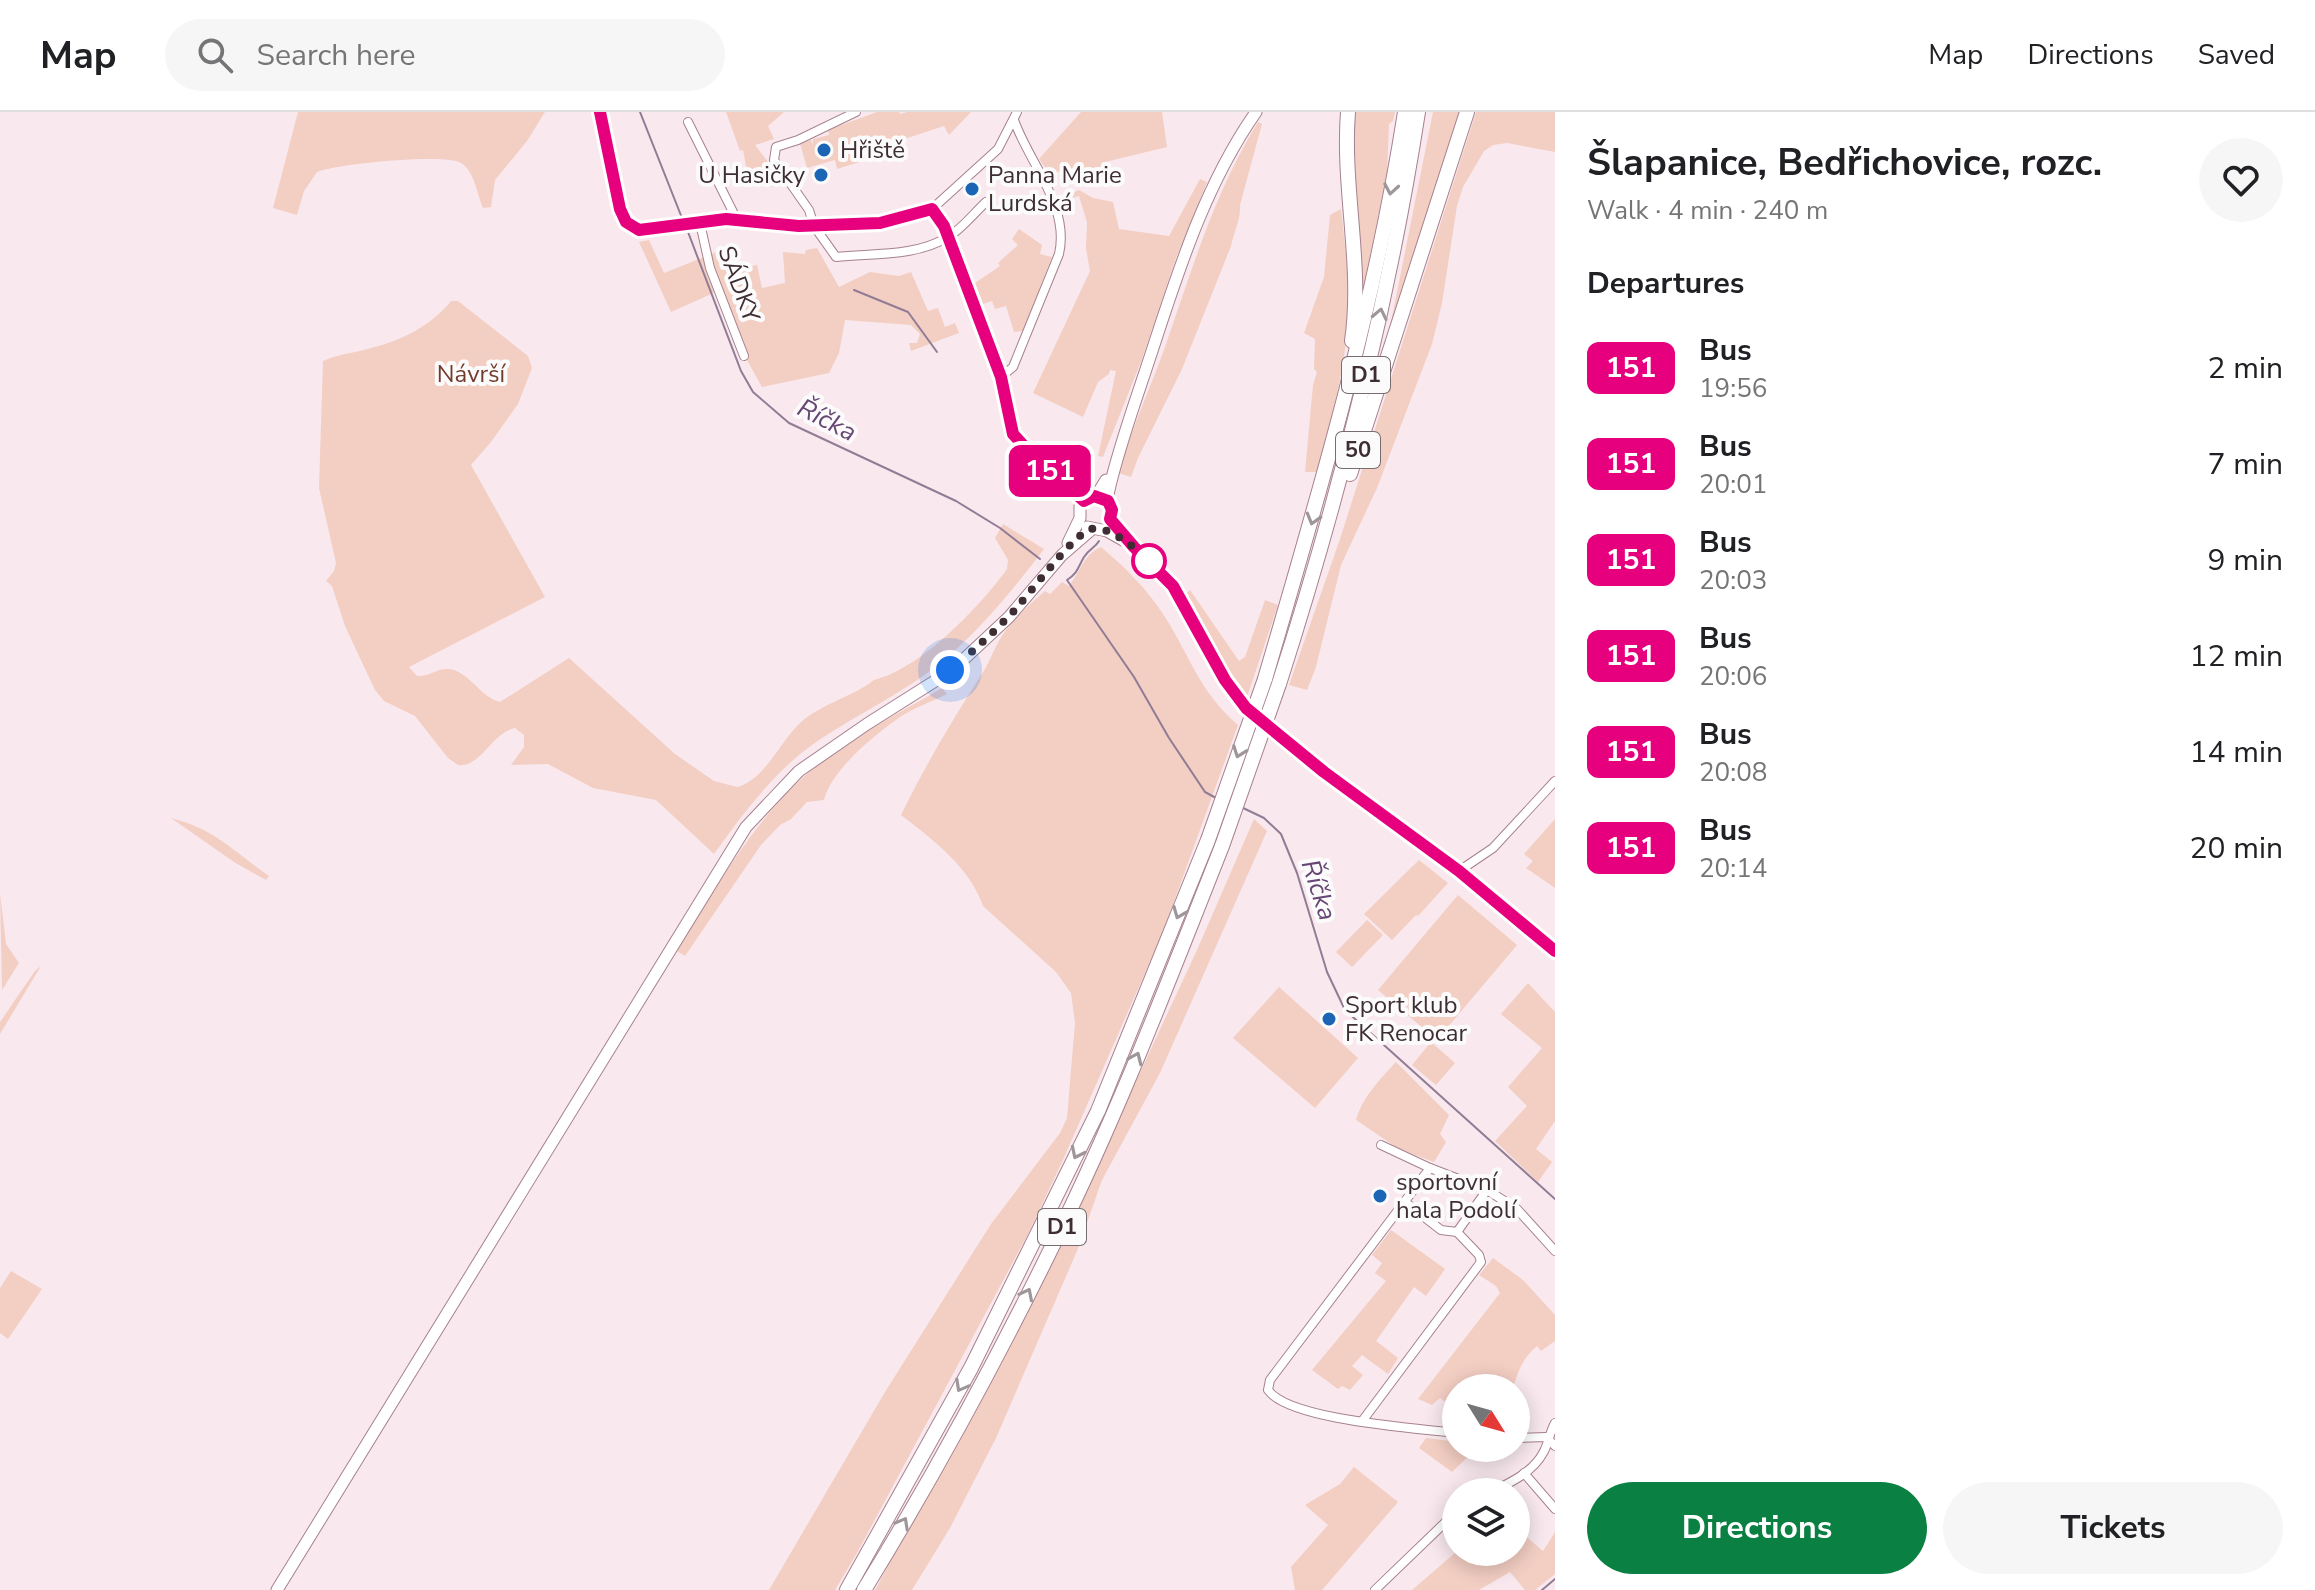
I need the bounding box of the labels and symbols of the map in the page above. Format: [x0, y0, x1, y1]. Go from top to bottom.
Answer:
place label: Hřiště [840, 134, 905, 166]
marker: Hřiště [815, 141, 833, 159]
place label: U Hasičky [698, 159, 806, 191]
place label: Panna Marie Lurdská [988, 159, 1122, 219]
marker: U Hasičky [812, 166, 830, 184]
marker: Panna Marie Lurdská [963, 180, 981, 198]
one-way arrow [1383, 182, 1400, 196]
street label: SÁDKY [711, 242, 768, 327]
one-way arrow [1371, 308, 1388, 322]
road number: D1 [1342, 357, 1390, 393]
park label: Návrší [437, 358, 507, 390]
water label: Říčka [791, 390, 863, 450]
road number: 50 [1336, 432, 1380, 468]
line badge: 151 [1004, 445, 1096, 497]
one-way arrow [1306, 512, 1322, 526]
unlabelled marker [1132, 544, 1166, 578]
your location [930, 650, 970, 690]
one-way arrow [1232, 744, 1249, 758]
water label: Říčka [1293, 855, 1345, 925]
one-way arrow [1172, 905, 1189, 919]
place label: Sport klub FK Renocar [1345, 989, 1468, 1049]
marker: Sport klub FK Renocar [1320, 1010, 1338, 1028]
one-way arrow [1127, 1052, 1143, 1066]
one-way arrow [1071, 1145, 1087, 1159]
place label: sportovní hala Podolí [1396, 1166, 1518, 1226]
marker: sportovní hala Podolí [1371, 1187, 1389, 1205]
road number: D1 [1038, 1209, 1086, 1245]
one-way arrow [1017, 1288, 1033, 1303]
north arrow [1442, 1374, 1530, 1462]
one-way arrow [956, 1377, 971, 1392]
one-way arrow [893, 1517, 909, 1531]

